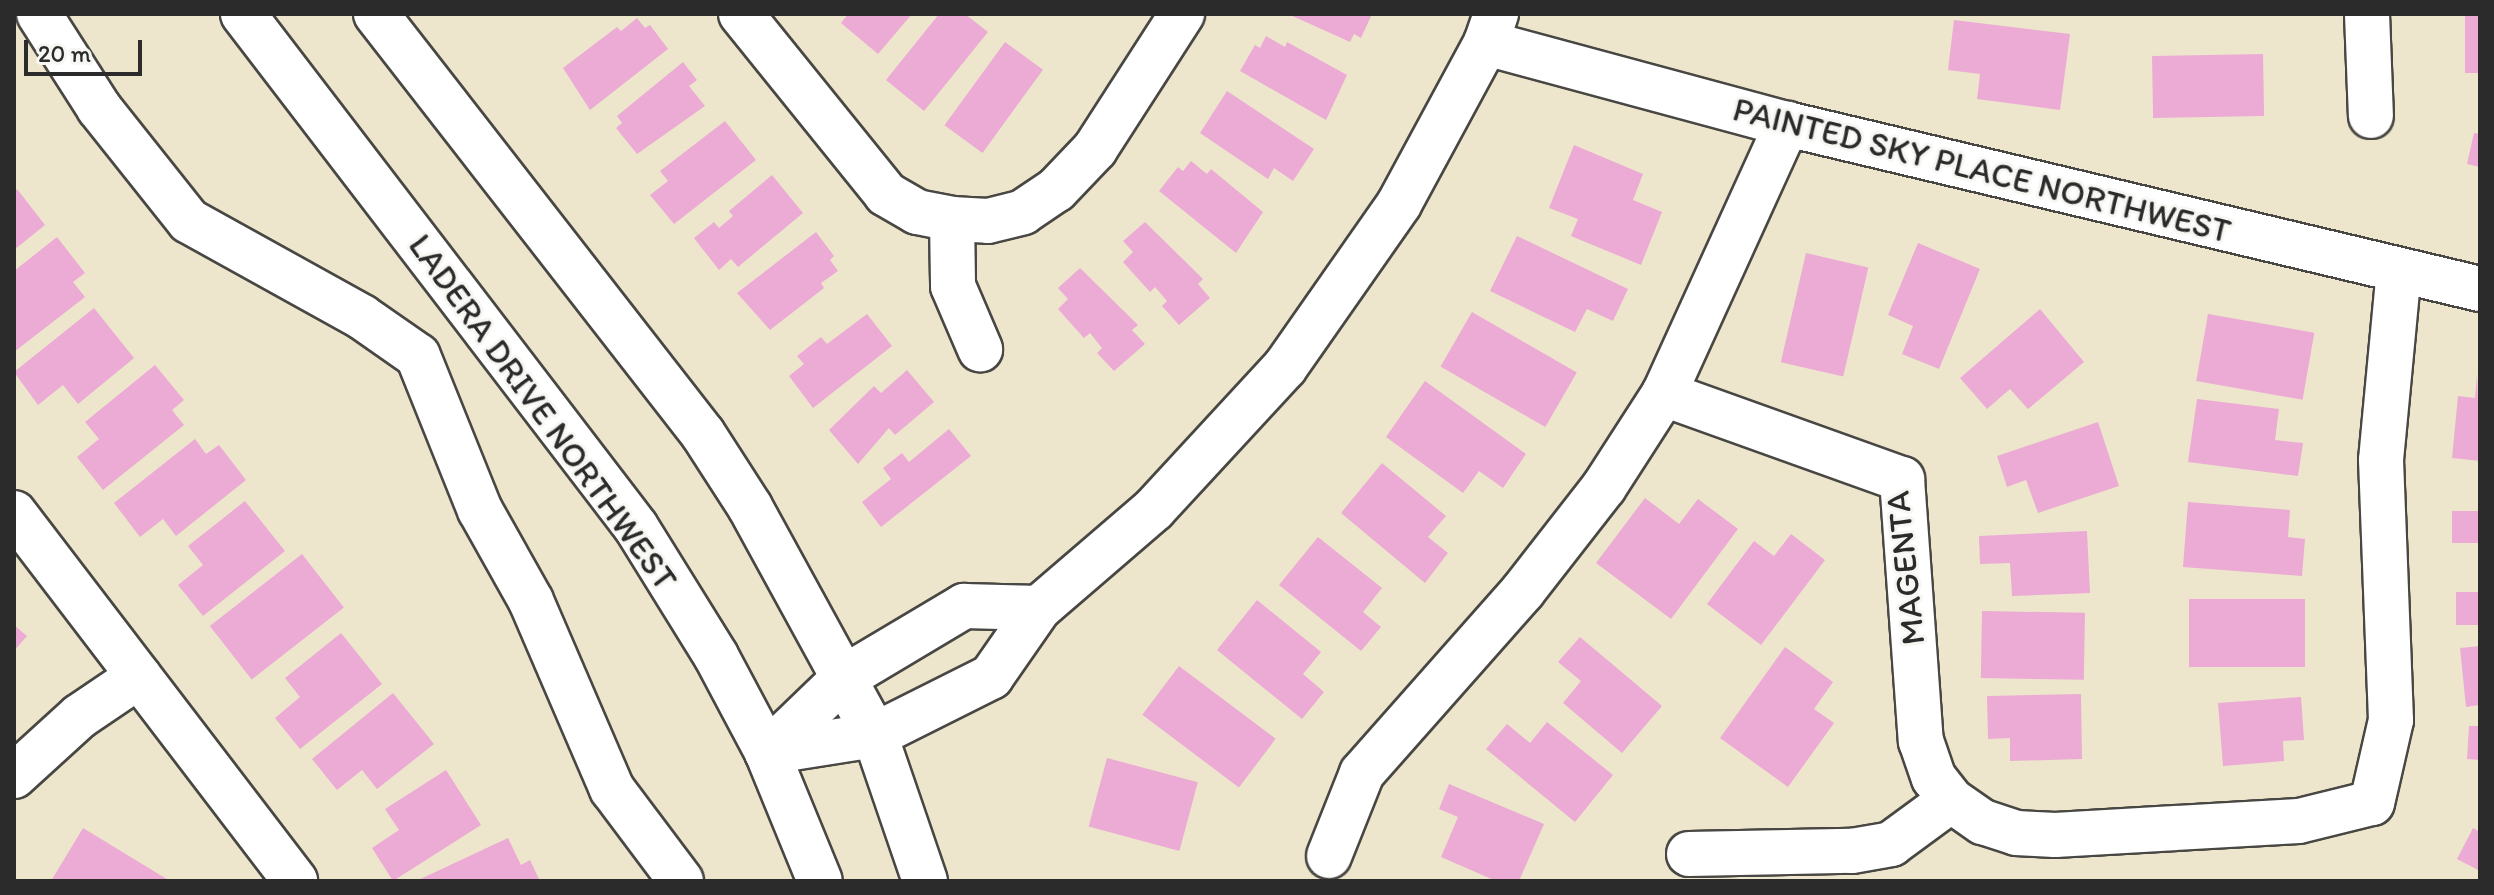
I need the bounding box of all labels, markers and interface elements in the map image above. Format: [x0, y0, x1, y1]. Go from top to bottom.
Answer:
scale bar [28, 24, 146, 74]
text: 20 m [38, 39, 91, 68]
street label: PAINTED SKY PLACE NORTHWEST [1729, 88, 2235, 252]
street label: LADERA DRIVE NORTHWEST [400, 226, 686, 598]
street label: MAGENTA [1877, 489, 1933, 647]

